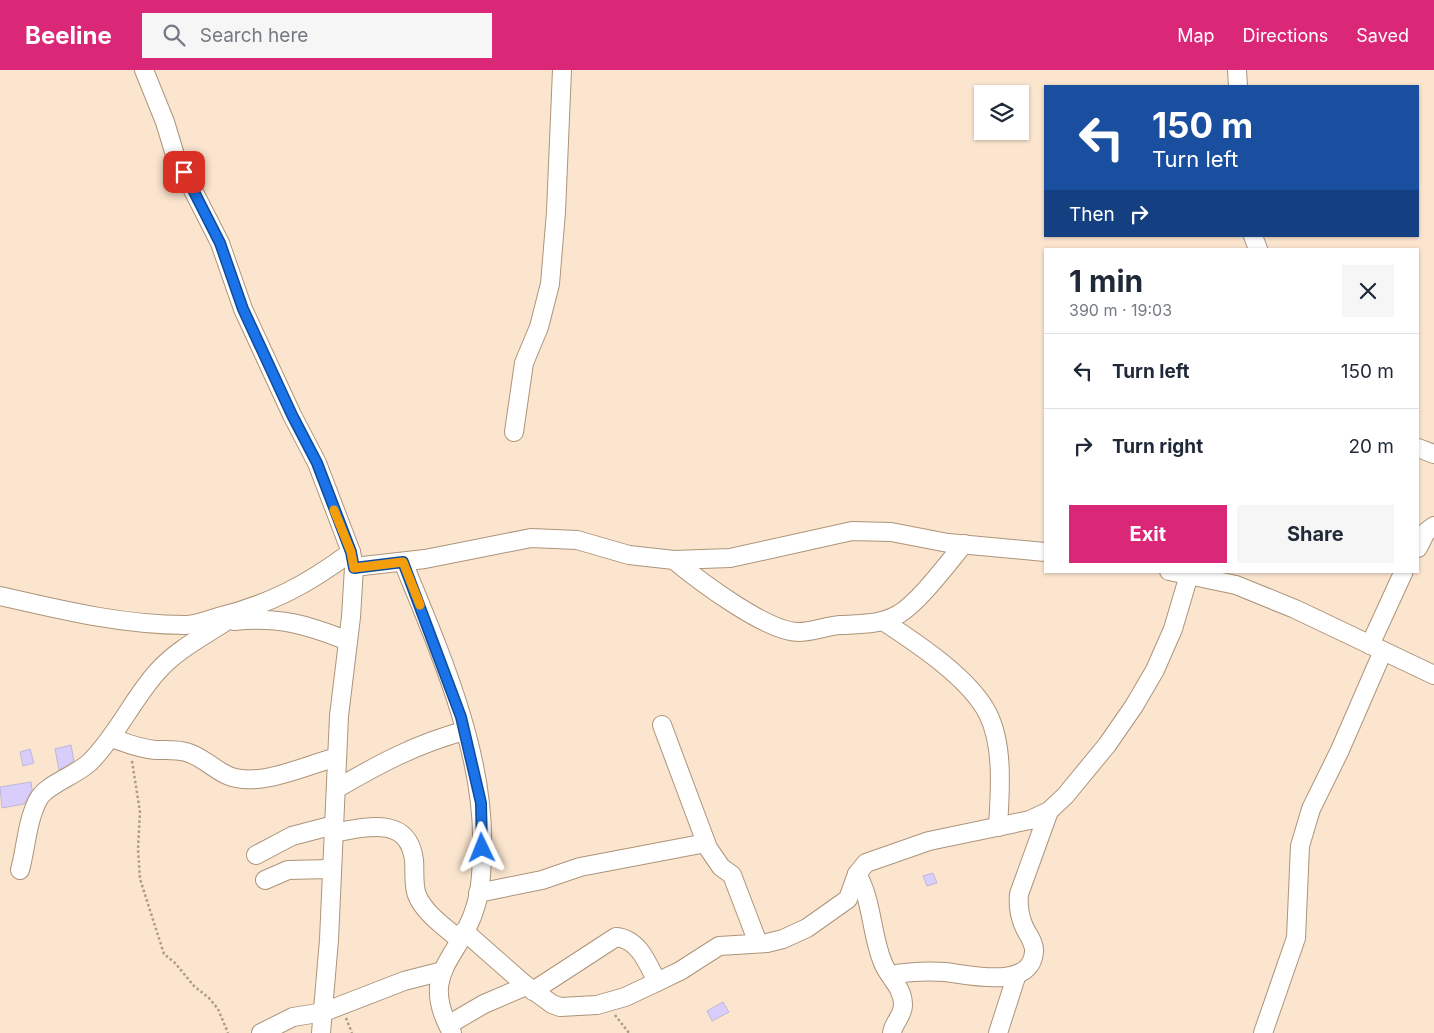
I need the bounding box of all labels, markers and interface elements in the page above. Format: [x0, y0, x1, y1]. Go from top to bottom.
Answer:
search box [142, 13, 492, 58]
text: Beeline [25, 21, 112, 50]
icon: search [160, 21, 188, 49]
text: Search here [200, 24, 308, 47]
text: Map [1177, 25, 1215, 46]
text: Directions [1243, 25, 1328, 46]
text: Saved [1356, 25, 1409, 46]
map controls [974, 85, 1029, 140]
button: layers [974, 85, 1029, 140]
text: 150 m [1152, 104, 1253, 146]
icon: left [1069, 105, 1134, 170]
text: Turn left [1152, 146, 1238, 172]
pin [163, 151, 205, 193]
icon: arrive [170, 158, 198, 186]
icon: right [1125, 200, 1153, 228]
text: Then [1069, 203, 1115, 226]
text: 1 min [1069, 263, 1143, 299]
button: close [1342, 265, 1394, 317]
text: 390 m · 19:03 [1069, 300, 1172, 320]
icon: left [1069, 357, 1097, 385]
text: Turn left [1112, 360, 1190, 383]
text: 150 m [1341, 360, 1394, 383]
icon: right [1069, 432, 1097, 460]
text: Turn right [1112, 435, 1203, 458]
text: 20 m [1348, 435, 1394, 458]
button: Exit [1069, 505, 1227, 563]
button: Share [1237, 505, 1394, 563]
position arrow [455, 821, 507, 873]

